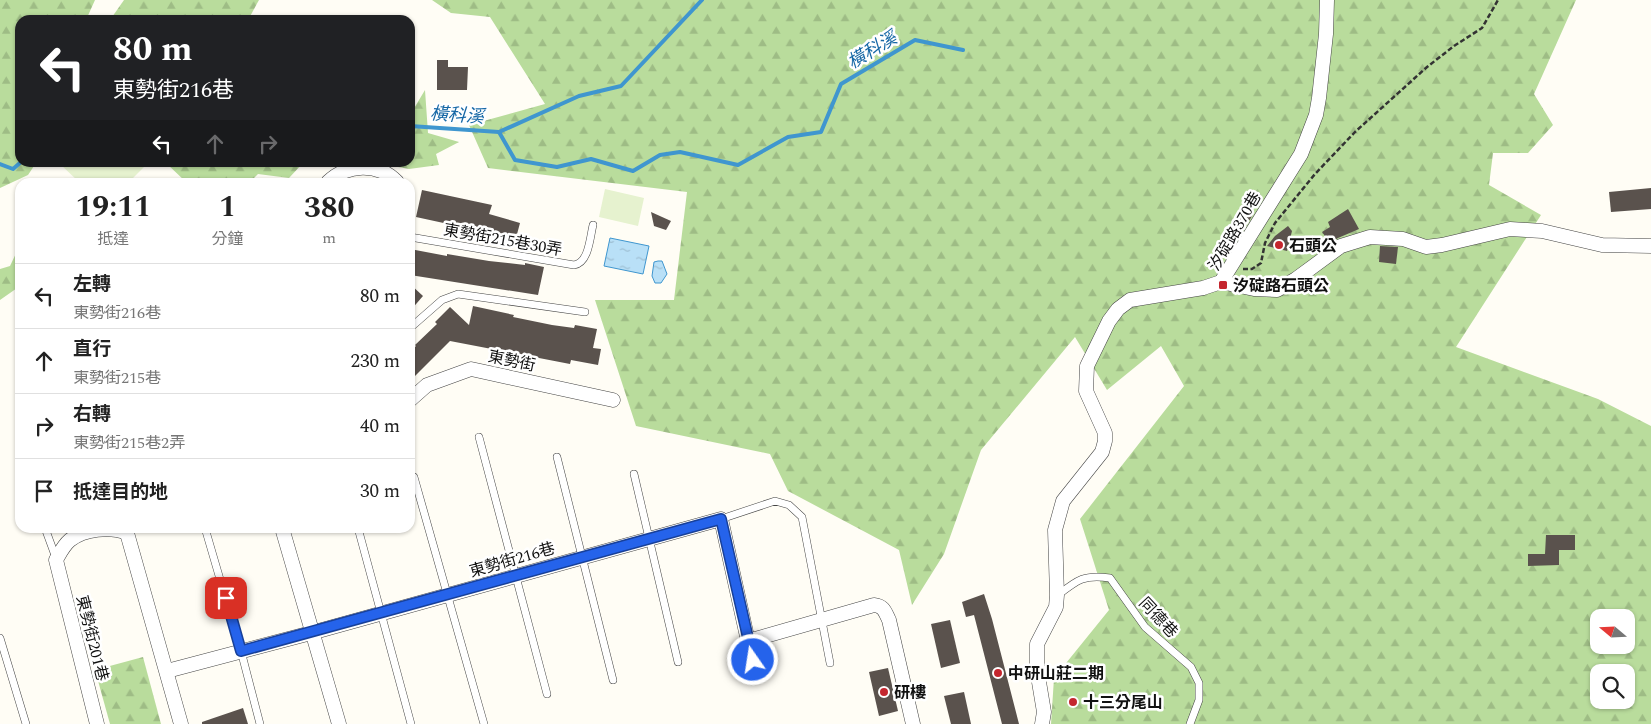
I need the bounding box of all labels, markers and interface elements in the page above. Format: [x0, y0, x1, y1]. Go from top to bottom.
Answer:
text: 80 m [113, 23, 193, 76]
water label: 橫科溪 [842, 23, 905, 76]
icon: left [30, 35, 95, 100]
text: 東勢街216巷 [113, 74, 234, 107]
water label: 橫科溪 [429, 100, 488, 131]
icon: left [148, 130, 176, 158]
icon: ahead [201, 130, 229, 158]
icon: right [254, 130, 282, 158]
text: 19:11 [76, 184, 151, 230]
text: 1 [219, 184, 236, 230]
text: 380 [304, 185, 354, 231]
street label: 汐碇路370巷 [1202, 187, 1267, 276]
street label: 東勢街215巷30弄 [442, 218, 564, 262]
text: m [322, 226, 336, 250]
text: 抵達 [97, 227, 129, 251]
text: 分鐘 [211, 227, 243, 251]
place label: 石頭公 [1289, 234, 1337, 258]
marker: 石頭公 [1273, 239, 1285, 251]
text: 左轉 [73, 270, 111, 299]
place label: 汐碇路石頭公 [1233, 274, 1329, 298]
marker: 汐碇路石頭公 [1217, 279, 1229, 291]
icon: left [30, 282, 58, 310]
text: 80 m [360, 282, 400, 311]
text: 東勢街216巷 [73, 301, 161, 325]
text: 直行 [73, 335, 111, 364]
street label: 東勢街 [486, 344, 538, 378]
icon: ahead [30, 347, 58, 375]
text: 230 m [350, 347, 400, 376]
text: 東勢街215巷 [73, 366, 161, 390]
text: 右轉 [73, 400, 111, 429]
icon: right [30, 412, 58, 440]
text: 40 m [360, 412, 400, 441]
text: 東勢街215巷2弄 [73, 431, 185, 455]
icon: arrive [30, 477, 58, 505]
text: 30 m [360, 477, 400, 506]
text: 抵達目的地 [73, 478, 168, 507]
street label: 東勢街216巷 [467, 536, 558, 584]
pin [205, 577, 247, 619]
icon: arrive [212, 584, 240, 612]
street label: 同德巷 [1133, 592, 1183, 643]
street label: 東勢街201巷 [70, 593, 114, 684]
north arrow [1590, 609, 1635, 654]
map controls [1590, 609, 1635, 709]
position arrow [726, 633, 778, 685]
place label: 中研山莊二期 [1008, 662, 1104, 686]
button: search [1590, 664, 1635, 709]
marker: 中研山莊二期 [992, 667, 1004, 679]
place label: 研樓 [894, 681, 926, 705]
marker: 研樓 [878, 686, 890, 698]
place label: 十三分尾山 [1083, 691, 1163, 715]
marker: 十三分尾山 [1067, 696, 1079, 708]

